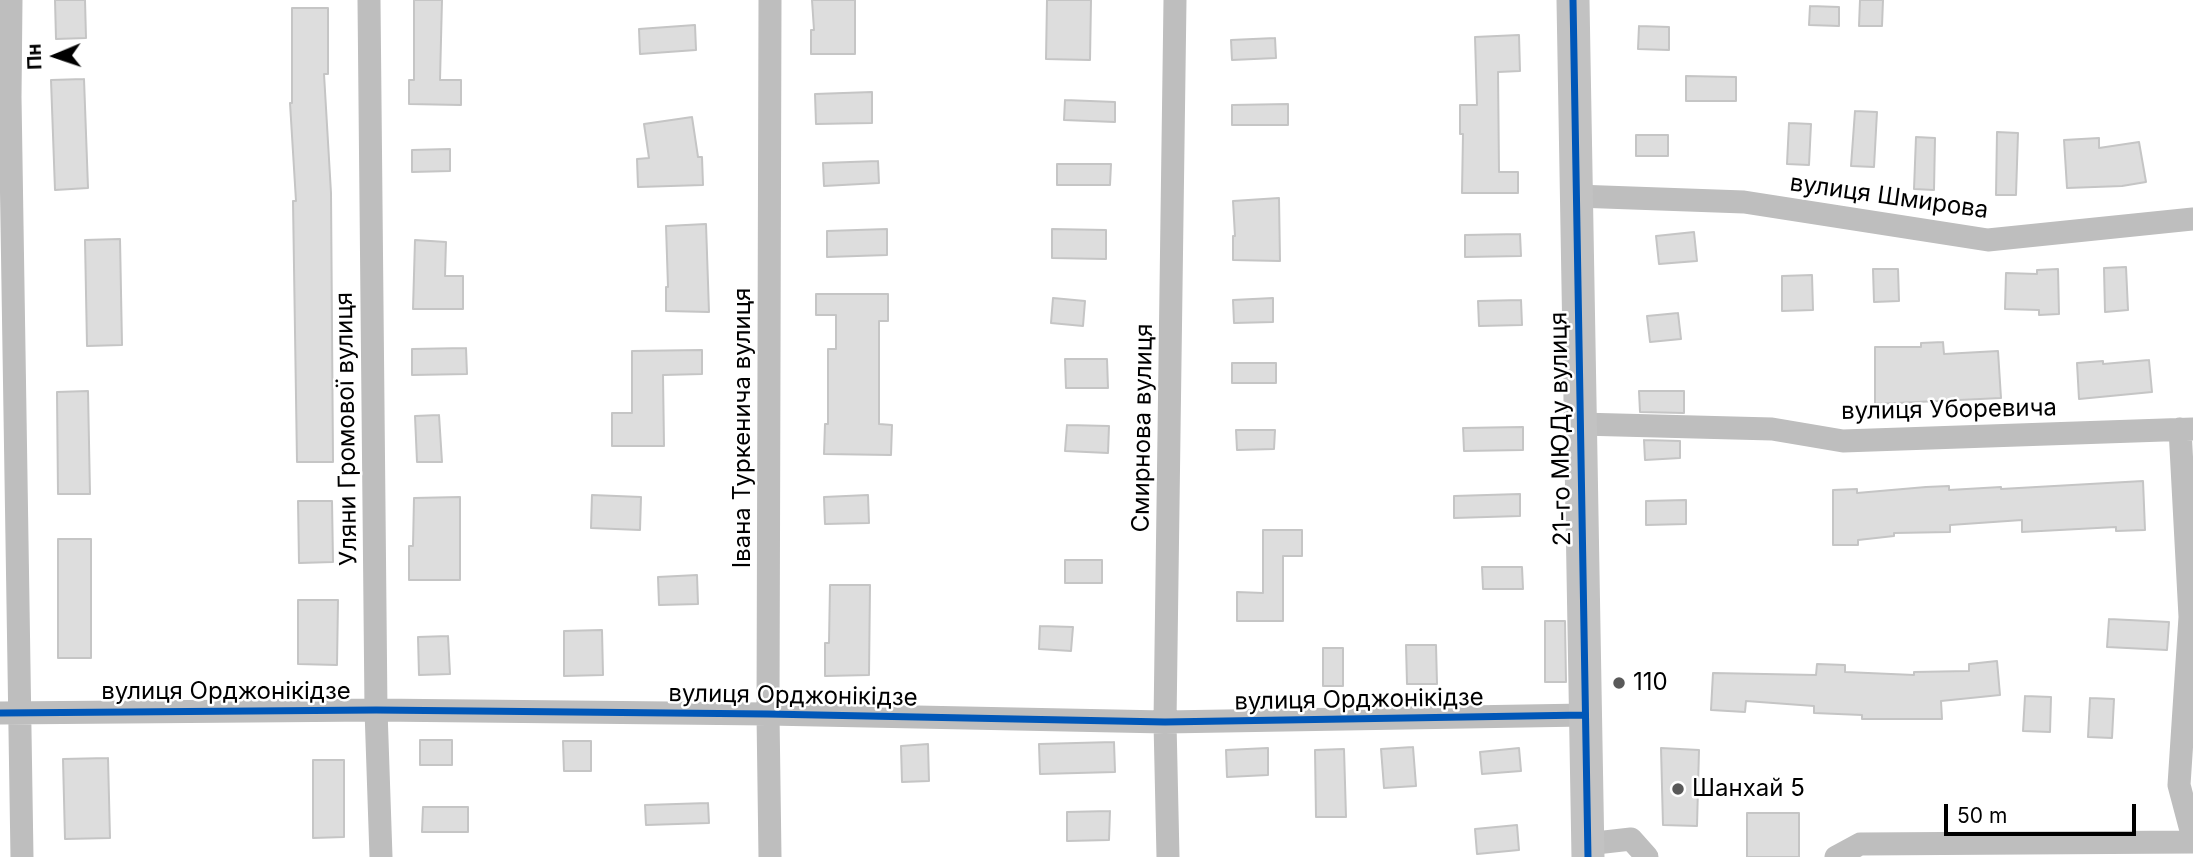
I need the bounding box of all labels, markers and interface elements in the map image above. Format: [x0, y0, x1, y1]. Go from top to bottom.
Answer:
north arrow [21, 21, 91, 91]
text: Пн [23, 43, 46, 70]
street label: вулиця Шмирова [1788, 169, 1990, 225]
street label: Івана Туркенича вулиця [729, 288, 757, 568]
street label: Уляни Громової вулиця [330, 292, 364, 566]
street label: 21-го МЮДу вулиця [1545, 312, 1577, 546]
street label: Смирнова вулиця [1127, 323, 1159, 533]
street label: вулиця Уборевича [1841, 394, 2057, 426]
place label: 110 [1633, 669, 1668, 697]
marker: 110 [1611, 675, 1627, 691]
street label: вулиця Орджонікідзе [101, 678, 351, 706]
street label: вулиця Орджонікідзе [668, 679, 918, 713]
street label: вулиця Орджонікідзе [1234, 683, 1484, 717]
place label: Шанхай 5 [1692, 775, 1805, 803]
marker: Шанхай 5 [1670, 781, 1686, 797]
scale bar [1948, 790, 2140, 834]
text: 50 m [1957, 803, 2007, 828]

